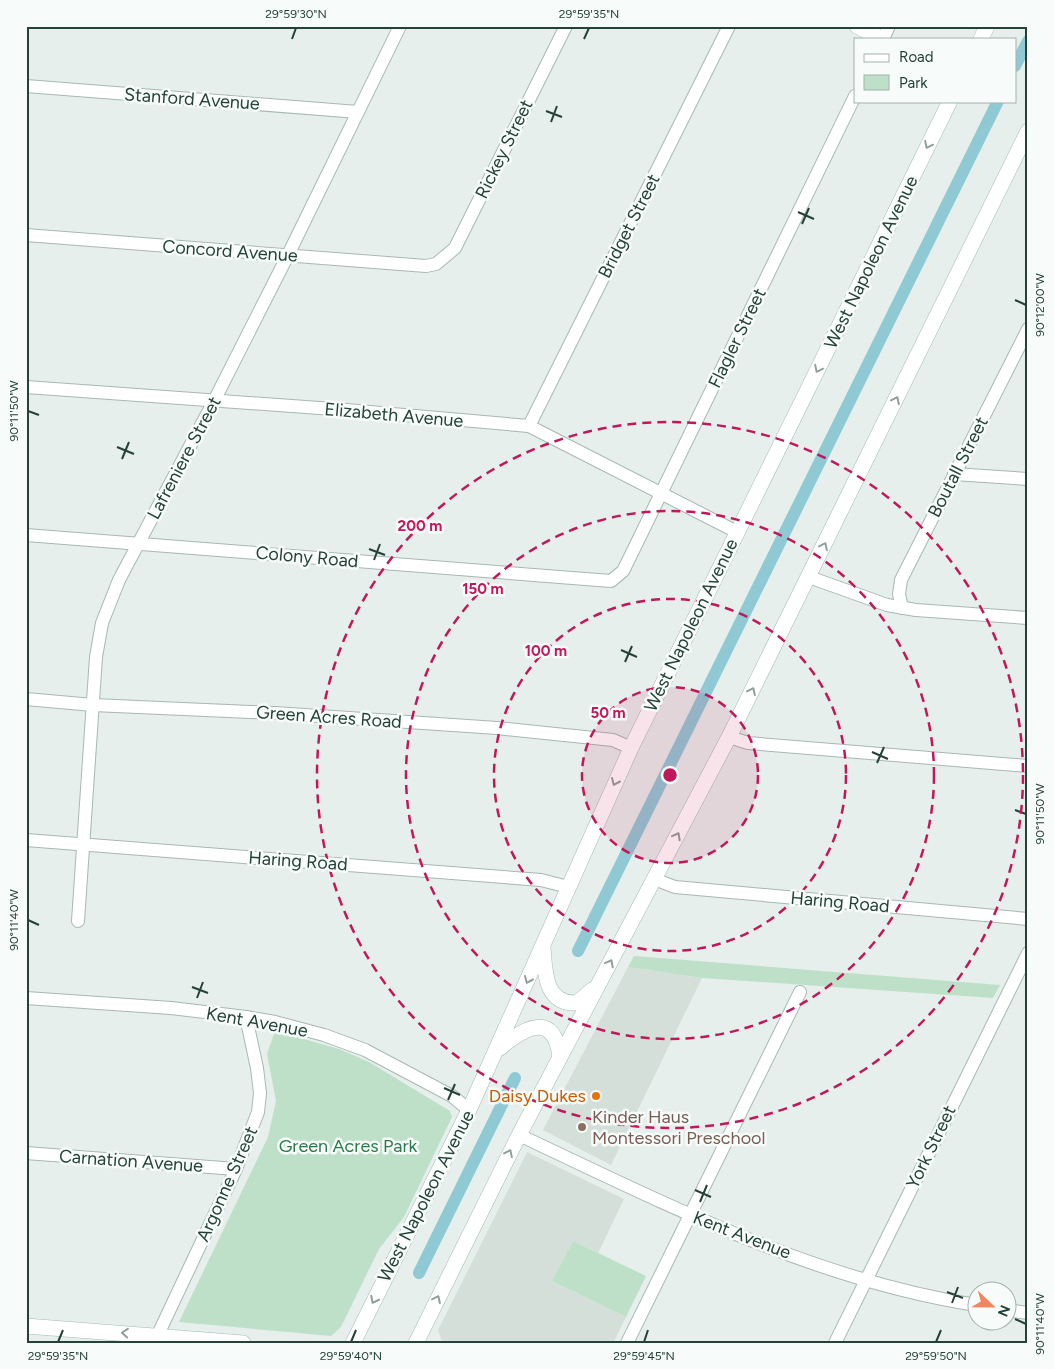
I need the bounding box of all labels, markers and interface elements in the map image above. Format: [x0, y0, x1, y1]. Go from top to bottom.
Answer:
text: 29°59'30"N [265, 7, 327, 21]
text: 29°59'35"N [559, 7, 619, 21]
legend [854, 38, 1016, 102]
text: Road [899, 48, 934, 66]
text: Park [899, 74, 928, 92]
street label: Stanford Avenue [123, 83, 261, 115]
street label: Rickey Street [471, 96, 538, 202]
one-way arrow [924, 140, 934, 149]
street label: Bridget Street [593, 170, 665, 282]
street label: West Napoleon Avenue [820, 172, 923, 352]
street label: Concord Avenue [162, 235, 299, 267]
text: 90°12'00"W [1033, 273, 1047, 337]
street label: Flagler Street [703, 284, 771, 391]
one-way arrow [814, 364, 824, 373]
text: 90°11'50"W [7, 380, 21, 442]
street label: Lafreniere Street [142, 393, 226, 523]
one-way arrow [889, 396, 900, 405]
street label: Elizabeth Avenue [324, 398, 465, 432]
street label: Boutall Street [923, 413, 993, 521]
text: 200 m [398, 517, 442, 535]
street label: West Napoleon Avenue [640, 535, 743, 715]
street label: Colony Road [255, 542, 359, 572]
one-way arrow [818, 542, 828, 551]
text: 150 m [462, 580, 504, 598]
text: 100 m [525, 642, 567, 660]
one-way arrow [745, 687, 756, 696]
street label: Green Acres Road [255, 701, 403, 733]
text: 50 m [590, 704, 626, 722]
centre of rings [661, 766, 679, 784]
one-way arrow [611, 777, 622, 786]
text: 90°11'50"W [1033, 783, 1047, 845]
one-way arrow [671, 832, 681, 841]
street label: Haring Road [248, 847, 348, 875]
street label: Haring Road [790, 887, 890, 917]
text: 90°11'40"W [7, 889, 21, 951]
one-way arrow [604, 959, 614, 968]
one-way arrow [523, 975, 534, 984]
street label: Kent Avenue [204, 1002, 310, 1042]
place label: Daisy Dukes [489, 1085, 586, 1107]
marker: Daisy Dukes [590, 1090, 602, 1102]
street label: York Street [901, 1102, 961, 1192]
street label: West Napoleon Avenue [373, 1106, 479, 1286]
place label: Kinder Haus Montessori Preschool [592, 1106, 765, 1149]
marker: Kinder Haus Montessori Preschool [576, 1121, 588, 1133]
street label: Argonne Street [192, 1123, 262, 1245]
park label: Green Acres Park [279, 1135, 418, 1157]
street label: Carnation Avenue [58, 1145, 204, 1177]
one-way arrow [503, 1150, 513, 1159]
street label: Kent Avenue [690, 1206, 794, 1264]
north arrow [966, 1282, 1016, 1332]
text: 90°11'40"W [1033, 1293, 1047, 1355]
one-way arrow [370, 1295, 380, 1304]
one-way arrow [431, 1295, 441, 1304]
text: N [994, 1302, 1013, 1319]
one-way arrow [120, 1328, 128, 1339]
text: 29°59'35"N [28, 1349, 88, 1363]
text: 29°59'40"N [320, 1349, 382, 1363]
text: 29°59'45"N [613, 1349, 675, 1363]
text: 29°59'50"N [905, 1349, 967, 1363]

